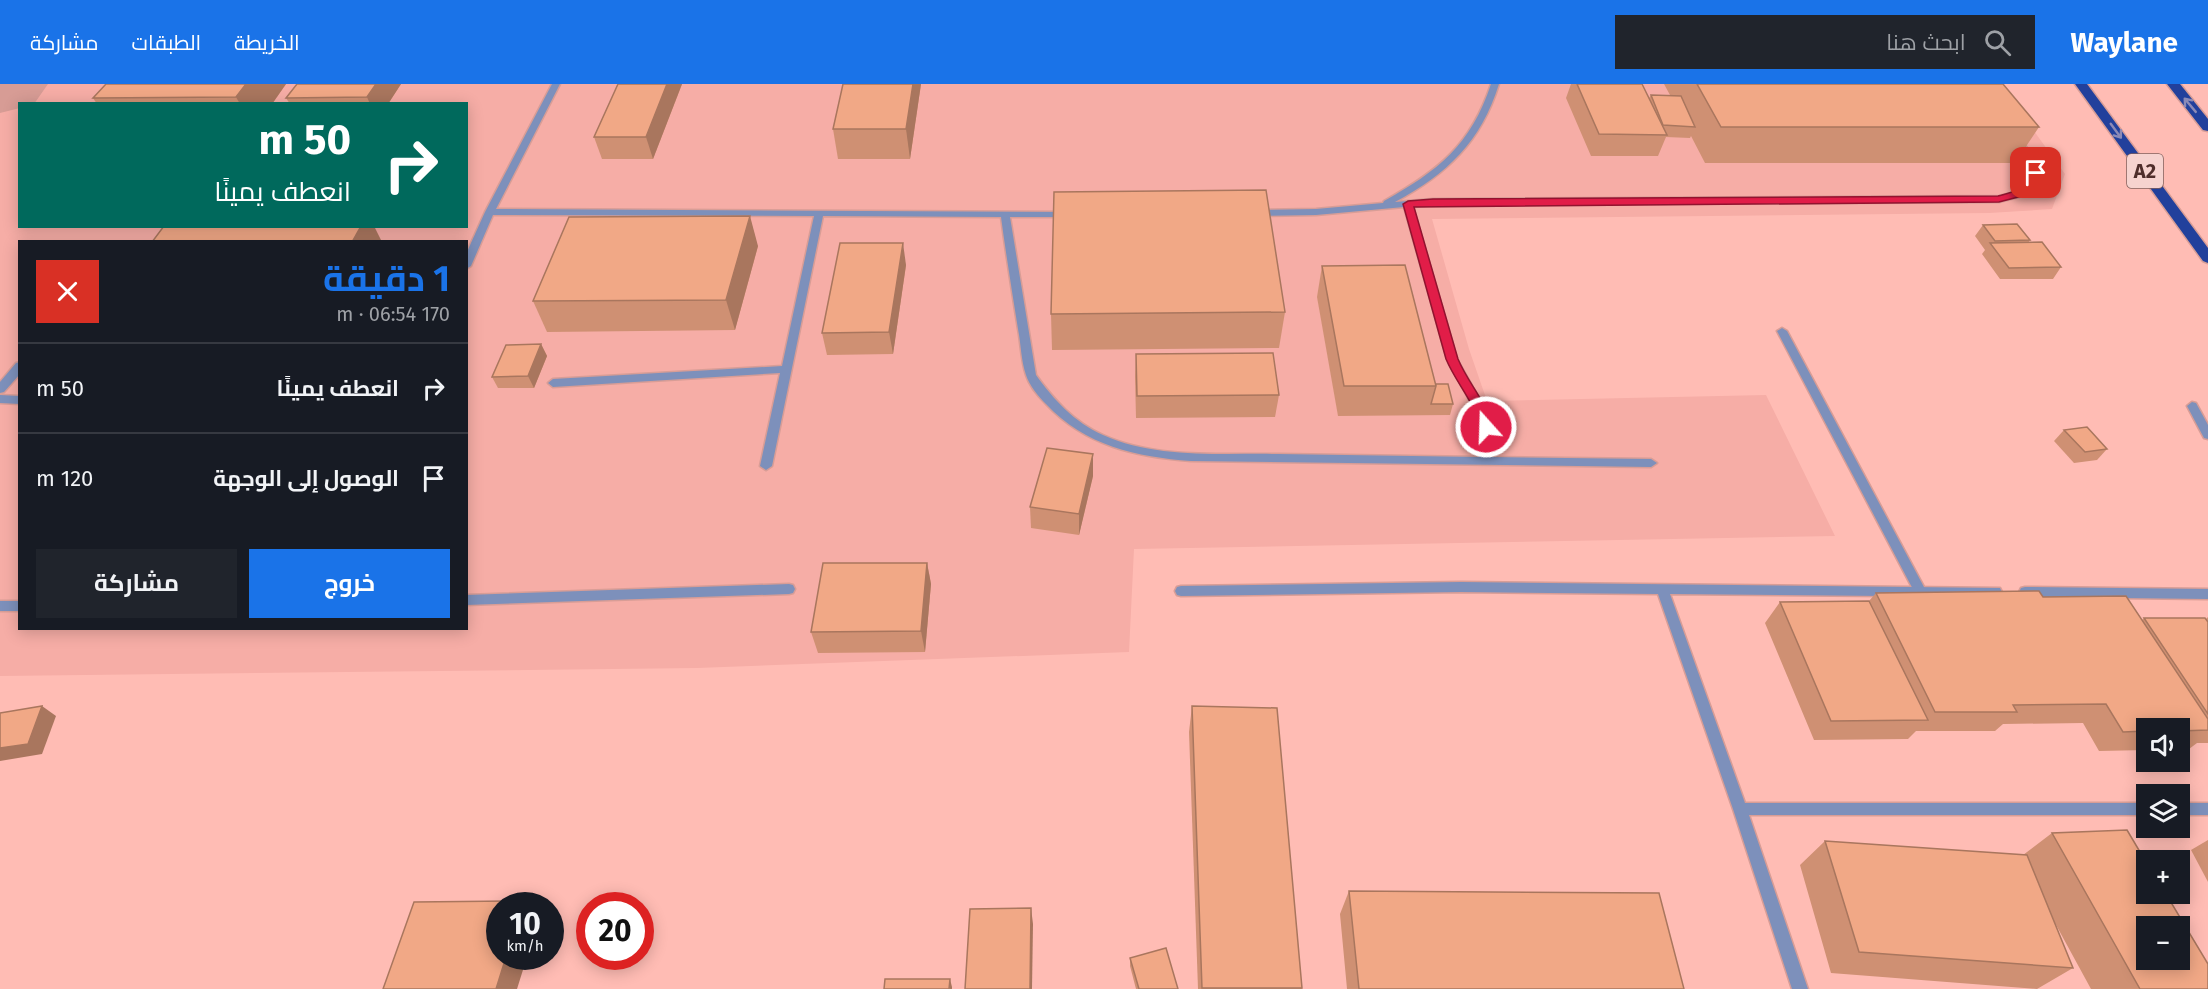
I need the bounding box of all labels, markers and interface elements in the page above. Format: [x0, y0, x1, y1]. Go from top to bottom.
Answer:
search box [1615, 15, 2035, 69]
icon: search [1981, 26, 2014, 59]
text: Waylane [2071, 26, 2178, 59]
text: ابحث هنا [1886, 29, 1966, 56]
text: مشاركة [30, 30, 99, 56]
text: الطبقات [132, 30, 201, 56]
text: الخريطة [234, 30, 300, 56]
one-way arrow [2184, 97, 2197, 113]
text: 50 m [258, 115, 351, 165]
one-way arrow [2110, 123, 2122, 139]
icon: right [372, 126, 450, 204]
pin [2010, 147, 2061, 198]
road number: A2 [2127, 154, 2163, 188]
icon: arrive [2019, 156, 2052, 189]
text: انعطف يمينًا [214, 176, 351, 208]
text: 1 دقيقة [323, 257, 450, 301]
button: close [36, 260, 99, 323]
text: 170 m · 06:54 [336, 302, 450, 326]
icon: right [417, 372, 450, 405]
text: 50 m [36, 375, 84, 402]
text: انعطف يمينًا [277, 375, 399, 402]
position arrow [1454, 395, 1518, 459]
icon: arrive [417, 462, 450, 495]
text: 120 m [36, 465, 93, 492]
text: الوصول إلى الوجهة [213, 465, 399, 492]
button: مشاركة [36, 549, 237, 618]
button: خروج [249, 549, 450, 618]
map controls [2136, 718, 2190, 970]
button: sound [2136, 718, 2190, 772]
button: layers [2136, 784, 2190, 838]
button: + [2136, 850, 2190, 904]
speed limit sign: 20 [576, 892, 654, 970]
text: 10 [509, 906, 541, 942]
button: − [2136, 916, 2190, 970]
text: km/h [506, 937, 544, 955]

